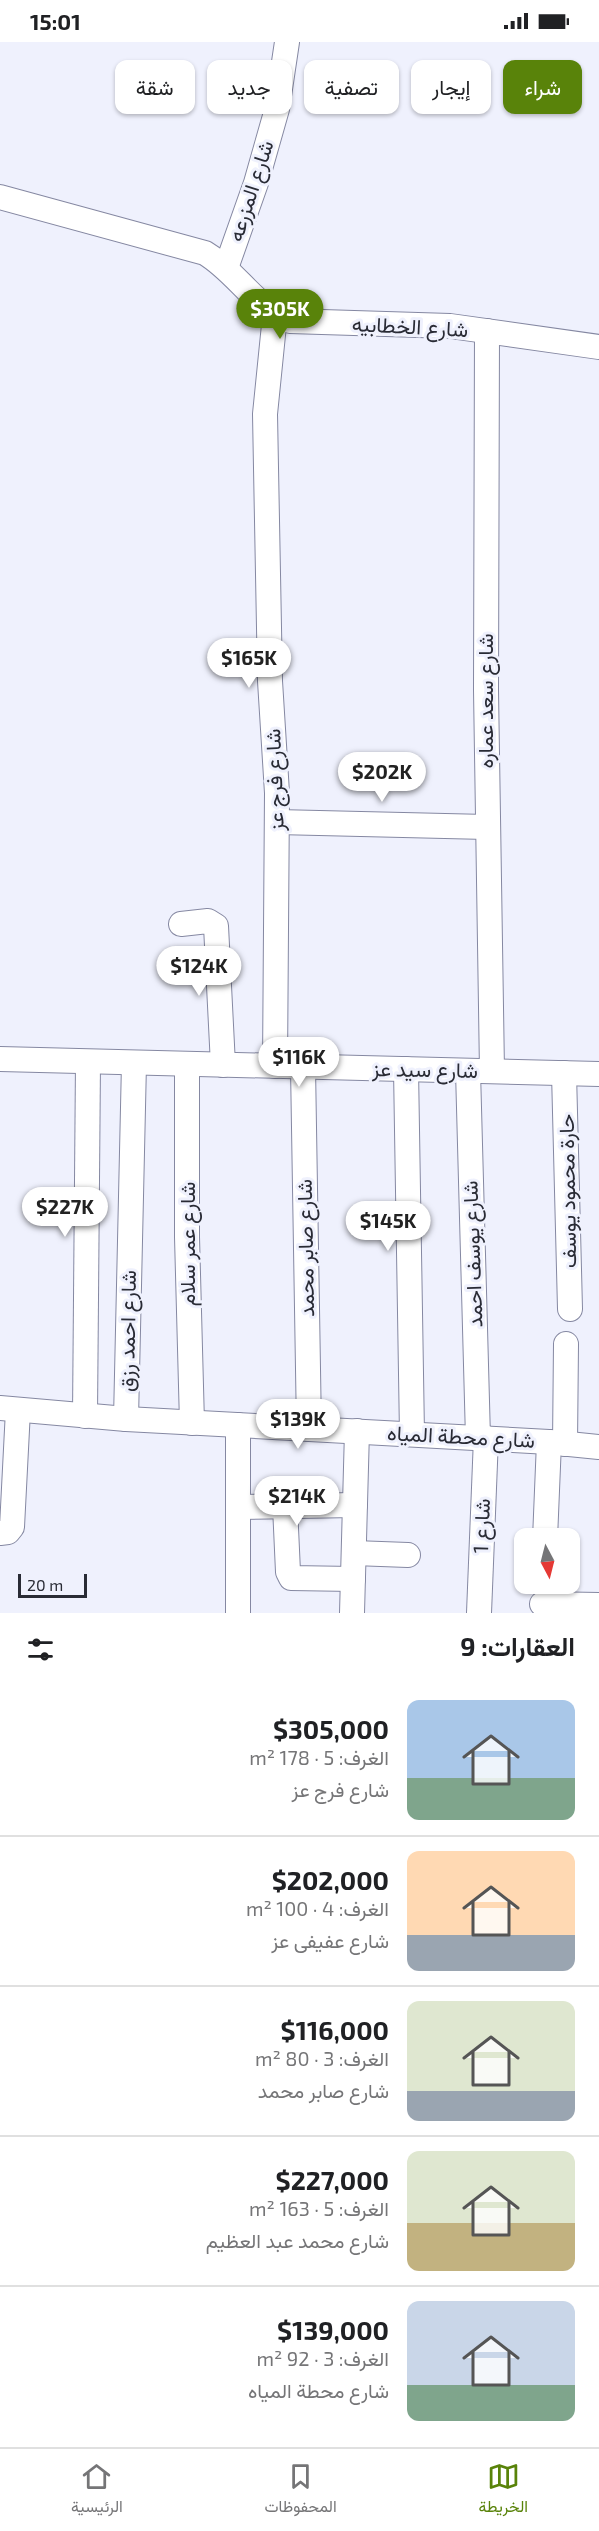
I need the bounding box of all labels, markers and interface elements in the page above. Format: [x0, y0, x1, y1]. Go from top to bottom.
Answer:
text: 15:01 [30, 8, 81, 34]
chip: شقة [115, 60, 195, 114]
chip: جديد [207, 60, 292, 114]
chip: تصفية [304, 60, 399, 114]
chip: إيجار [411, 60, 491, 114]
chip: شراء [503, 60, 582, 114]
street label: شارع المزرعه [221, 137, 281, 245]
pin: $305K [238, 289, 322, 340]
text: $305K [250, 296, 310, 320]
street label: شارع الخطابيه [351, 310, 469, 344]
street label: شارع سعد عماره [472, 633, 500, 769]
pin: $165K [207, 638, 291, 689]
text: $165K [221, 645, 277, 669]
street label: شارع فرج عز [259, 728, 291, 833]
pin: $202K [340, 752, 424, 803]
text: $202K [352, 759, 412, 783]
pin: $124K [157, 946, 241, 997]
text: $124K [170, 953, 228, 977]
pin: $116K [257, 1037, 341, 1088]
text: $116K [272, 1044, 326, 1068]
street label: شارع سيد عز [371, 1055, 478, 1085]
street label: حارة محمود يوسف [553, 1114, 582, 1268]
street label: شارع صابر محمد [291, 1179, 321, 1317]
street label: شارع يوسف احمد [456, 1180, 490, 1328]
street label: شارع عمر سلام [174, 1182, 202, 1306]
pin: $227K [23, 1187, 107, 1238]
text: $227K [36, 1194, 94, 1218]
pin: $145K [346, 1201, 430, 1252]
text: $145K [360, 1208, 416, 1232]
street label: شارع احمد رزق [113, 1270, 143, 1392]
pin: $139K [256, 1399, 340, 1450]
text: $139K [270, 1406, 326, 1430]
street label: شارع محطة المياه [386, 1419, 536, 1455]
pin: $214K [255, 1476, 339, 1527]
text: $214K [268, 1483, 326, 1507]
street label: شارع 1 [467, 1498, 497, 1554]
north arrow [514, 1528, 580, 1594]
map controls [514, 1528, 580, 1594]
scale bar [18, 1571, 87, 1598]
text: 20 m [27, 1575, 63, 1594]
text: العقارات: 9 [460, 1630, 575, 1661]
icon: filters [24, 1633, 57, 1666]
text: $305,000 [273, 1713, 389, 1744]
icon: home [455, 1724, 527, 1796]
text: الغرف: 5 · 178 m² [249, 1745, 389, 1769]
text: شارع فرج عز [291, 1777, 389, 1801]
text: $202,000 [272, 1864, 389, 1895]
icon: home [455, 1875, 527, 1947]
text: الغرف: 4 · 100 m² [246, 1896, 389, 1920]
text: شارع عفيفى عز [271, 1928, 389, 1952]
text: $116,000 [281, 2014, 389, 2045]
icon: home [455, 2025, 527, 2097]
text: الغرف: 3 · 80 m² [255, 2046, 389, 2070]
text: شارع صابر محمد [258, 2078, 389, 2102]
text: $227,000 [276, 2164, 389, 2195]
icon: home [455, 2175, 527, 2247]
text: الغرف: 5 · 163 m² [249, 2196, 389, 2220]
text: شارع محمد عبد العظيم [206, 2228, 389, 2252]
text: $139,000 [277, 2314, 389, 2345]
icon: home [455, 2325, 527, 2397]
text: الغرف: 3 · 92 m² [257, 2346, 389, 2370]
text: شارع محطة المياه [248, 2378, 389, 2402]
tab: الرئيسية [71, 2460, 123, 2521]
tab: المحفوظات [265, 2460, 337, 2521]
tab: الخريطة [479, 2460, 528, 2521]

